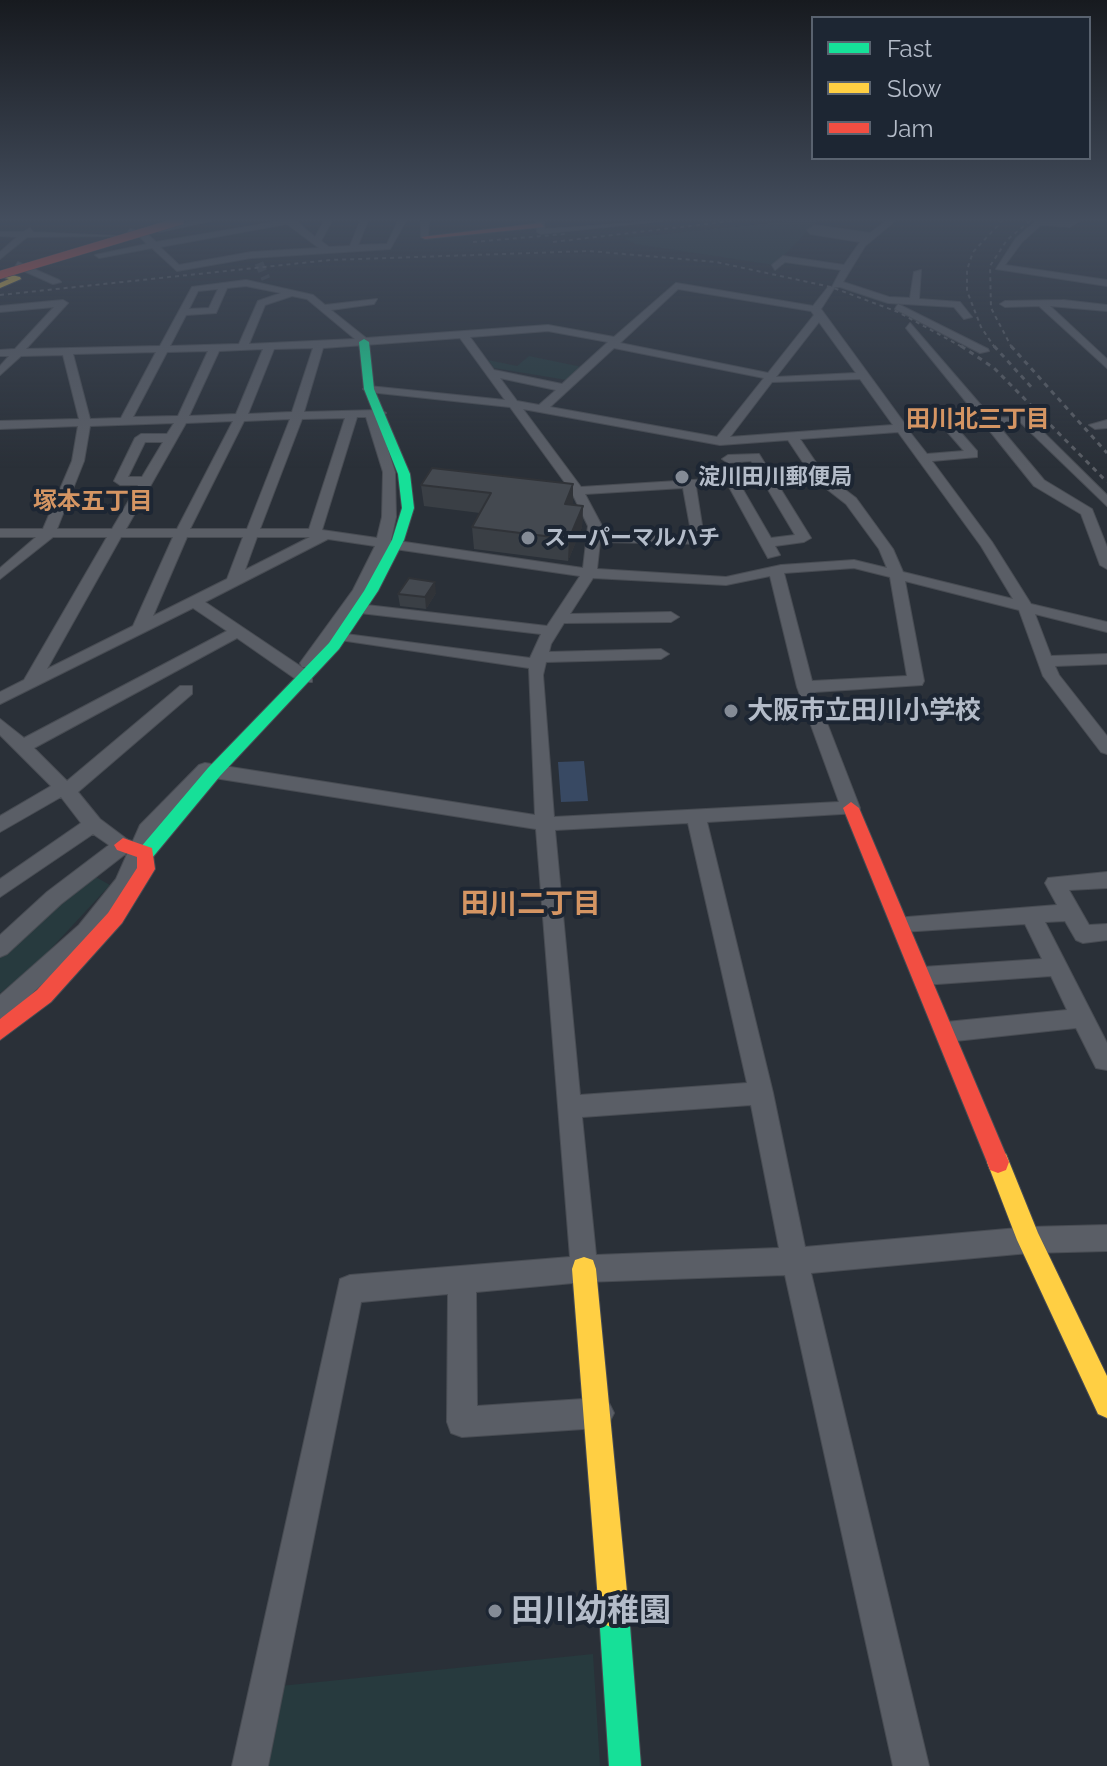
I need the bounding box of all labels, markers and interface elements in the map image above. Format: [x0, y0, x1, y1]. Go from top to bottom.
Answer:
legend [811, 16, 1091, 160]
text: Fast [887, 34, 932, 63]
text: Slow [887, 74, 941, 103]
text: Jam [887, 114, 933, 143]
district label: 田川北三丁目 [906, 406, 1050, 434]
place label: 淀川田川郵便局 [698, 464, 852, 490]
marker: 淀川田川郵便局 [673, 468, 691, 486]
district label: 塚本五丁目 [33, 488, 153, 516]
place label: スーパーマルハチ [544, 525, 720, 551]
marker: スーパーマルハチ [519, 529, 537, 547]
place label: 大阪市立田川小学校 [747, 695, 981, 727]
marker: 大阪市立田川小学校 [722, 702, 740, 720]
district label: 田川二丁目 [461, 888, 601, 922]
place label: 田川幼稚園 [511, 1592, 671, 1630]
marker: 田川幼稚園 [486, 1602, 504, 1620]

